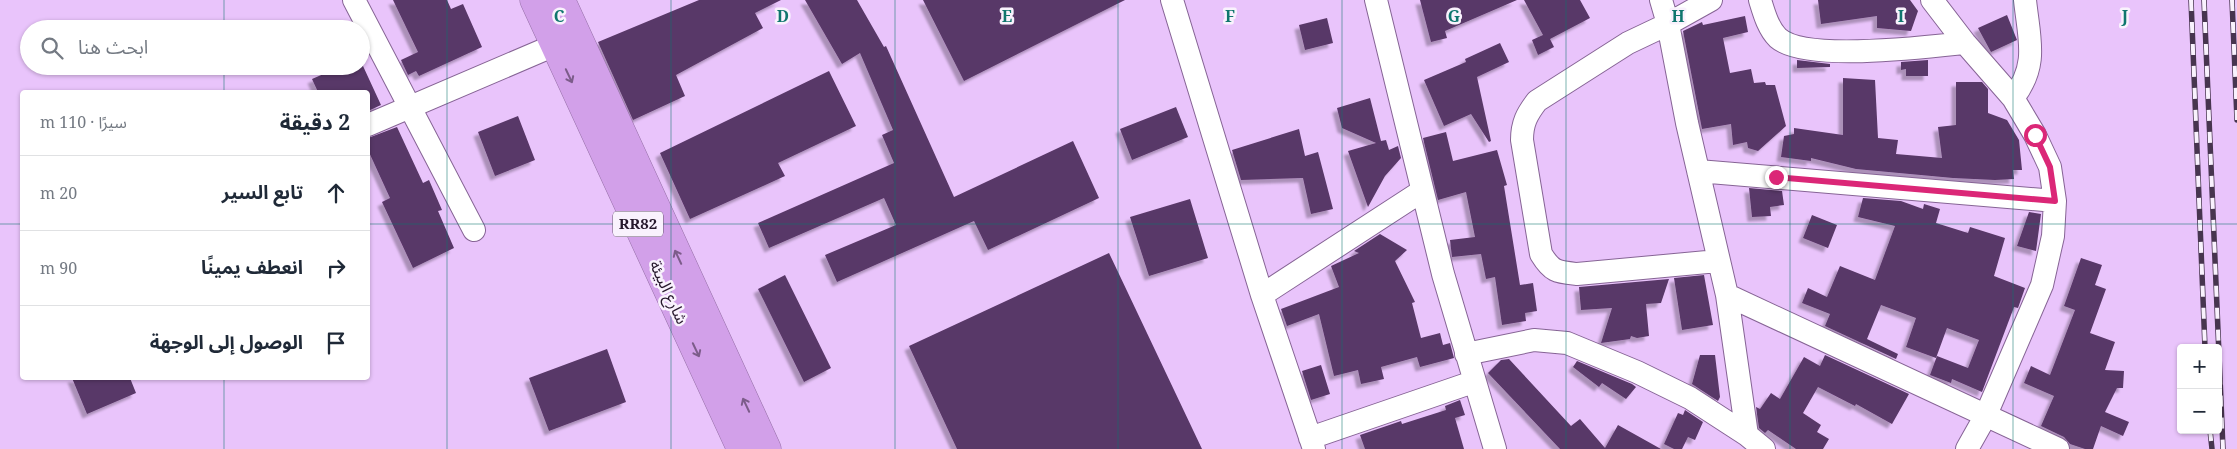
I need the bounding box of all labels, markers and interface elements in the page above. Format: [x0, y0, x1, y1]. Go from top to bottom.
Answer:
text: C [554, 5, 565, 27]
text: D [777, 5, 789, 27]
text: E [1002, 5, 1012, 27]
text: F [1225, 5, 1235, 27]
text: G [1448, 5, 1460, 27]
text: H [1671, 5, 1685, 27]
text: I [1898, 5, 1904, 27]
text: J [2121, 5, 2129, 27]
search box [20, 20, 370, 75]
icon: search [38, 34, 66, 62]
text: ابحث هنا [78, 34, 148, 60]
one-way arrow [565, 68, 575, 83]
text: 2 دقيقة [280, 108, 350, 136]
text: سيرًا · 110 m [40, 111, 127, 133]
route start [2024, 124, 2047, 147]
route end [1765, 166, 1788, 189]
text: تابع السير [222, 179, 303, 205]
icon: ahead [322, 179, 350, 207]
text: 20 m [40, 182, 77, 204]
road number: RR82 [613, 212, 663, 236]
one-way arrow [673, 250, 683, 265]
text: انعطف يمينًا [201, 254, 303, 280]
icon: right [322, 254, 350, 282]
text: 90 m [40, 257, 77, 279]
street label: شارع البيئة [643, 257, 693, 328]
text: الوصول إلى الوجهة [150, 329, 303, 355]
icon: arrive [322, 329, 350, 357]
one-way arrow [691, 343, 701, 358]
map controls [2177, 344, 2222, 434]
button: + [2177, 344, 2222, 389]
button: − [2177, 389, 2222, 434]
one-way arrow [741, 398, 751, 413]

